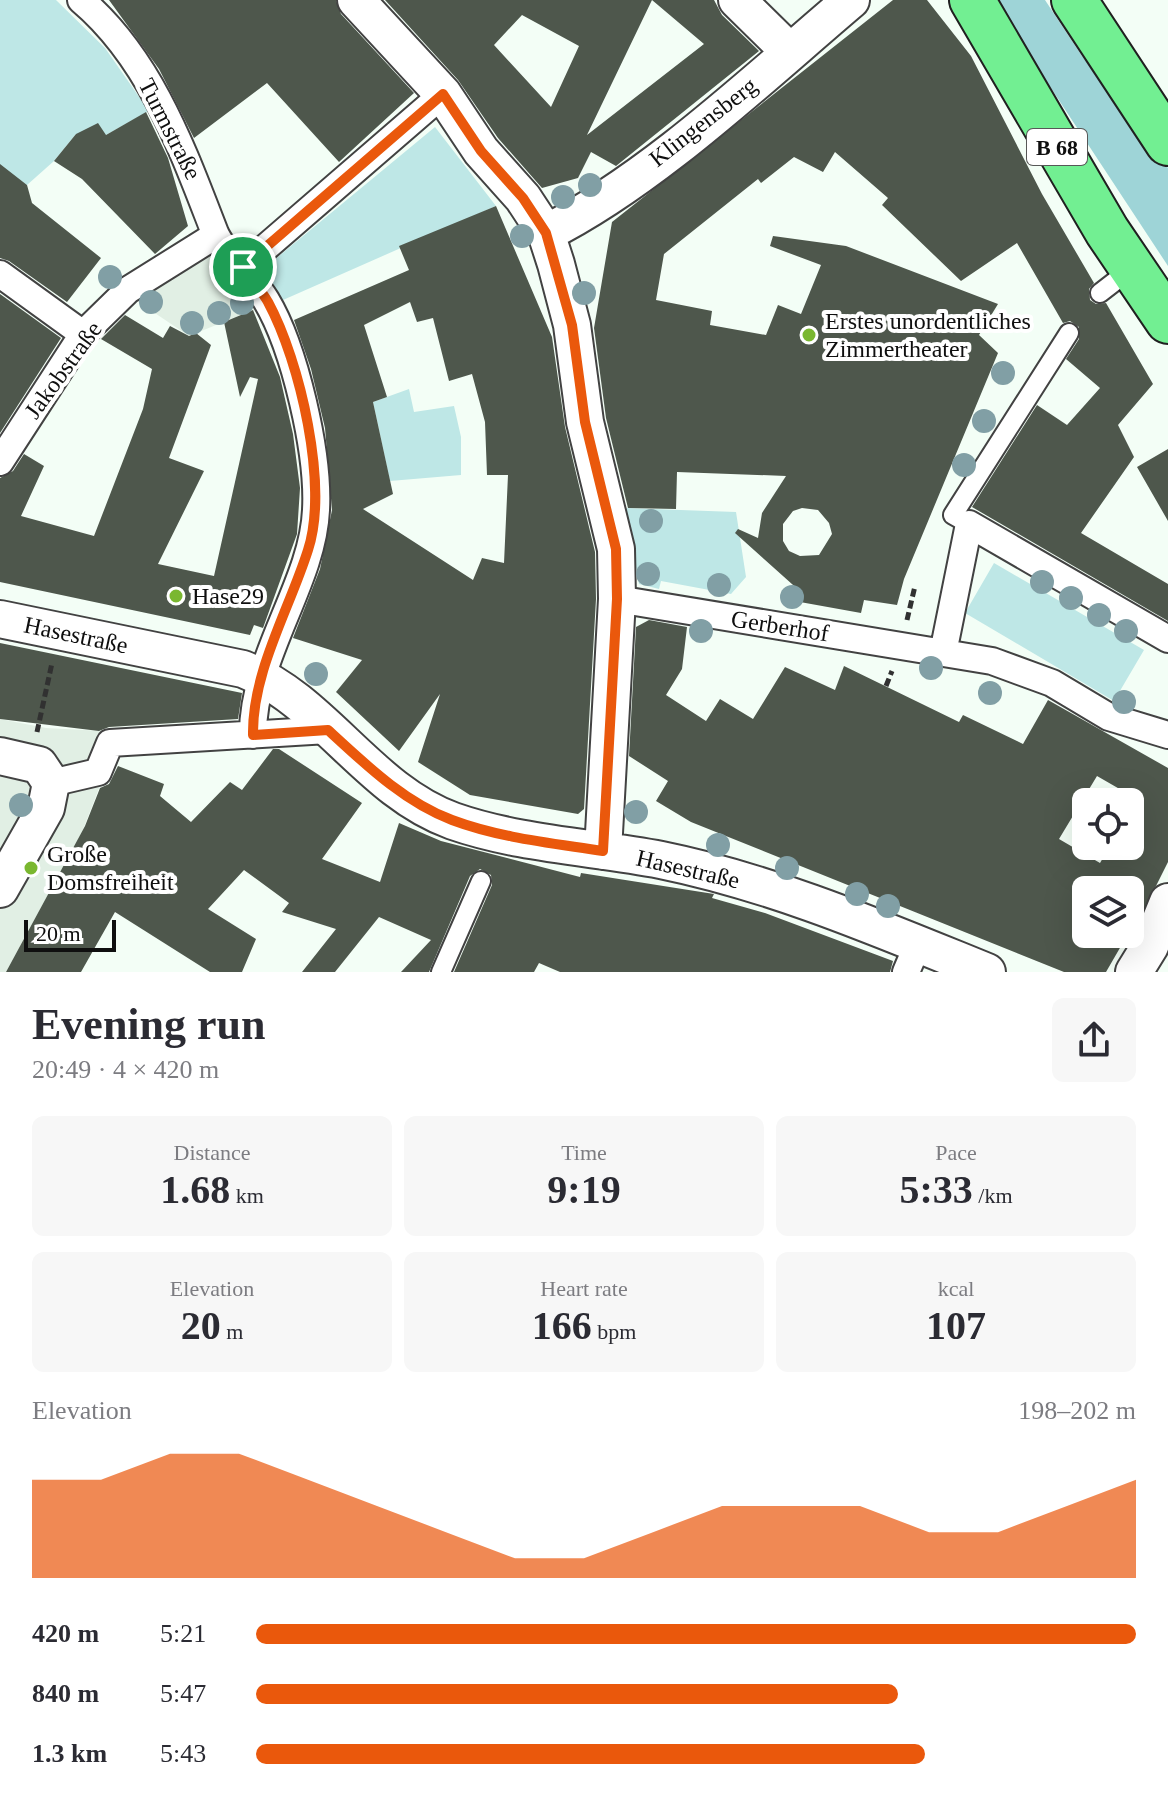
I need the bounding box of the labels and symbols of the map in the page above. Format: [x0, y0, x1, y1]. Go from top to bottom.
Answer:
street label: Klingensberg [644, 72, 762, 172]
street label: Turmstraße [133, 74, 207, 184]
road number: B 68 [1027, 129, 1087, 165]
pin [209, 233, 277, 301]
place label: Erstes unordentliches Zimmertheater [825, 308, 1031, 362]
street label: Jakobstraße [19, 317, 107, 423]
marker: Erstes unordentliches Zimmertheater [800, 326, 818, 344]
place label: Hase29 [192, 583, 264, 609]
marker: Hase29 [167, 587, 185, 605]
street label: Gerberhof [729, 605, 831, 647]
street label: Hasestraße [22, 611, 130, 659]
place label: Große Domsfreiheit [47, 841, 174, 895]
street label: Hasestraße [634, 844, 742, 894]
marker: Große Domsfreiheit [22, 859, 40, 877]
scale bar [24, 916, 116, 952]

